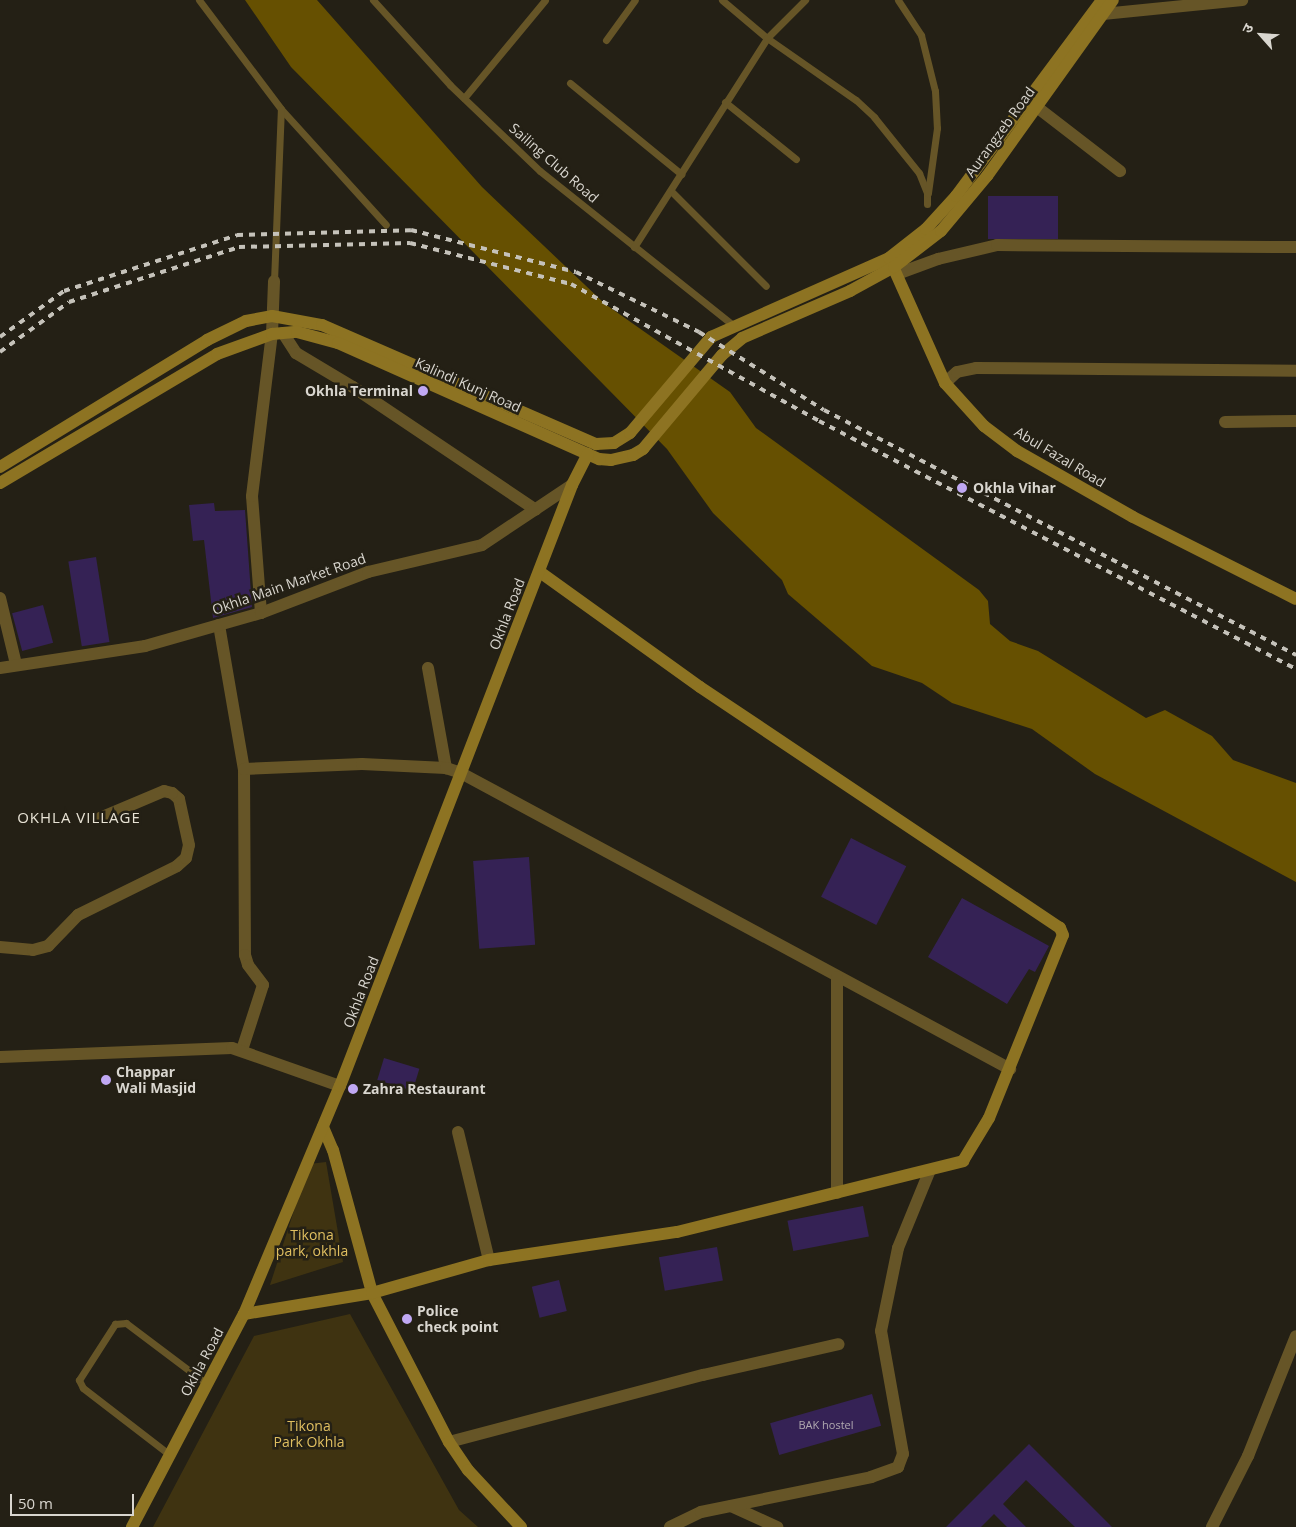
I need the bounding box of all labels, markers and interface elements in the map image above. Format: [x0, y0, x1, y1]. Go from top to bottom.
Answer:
north arrow [1236, 10, 1286, 60]
text: उ [1237, 20, 1257, 36]
street label: Aurangzeb Road [962, 84, 1038, 180]
street label: Sailing Club Road [506, 120, 602, 206]
street label: Kalindi Kunj Road [412, 354, 524, 416]
place label: Okhla Terminal [305, 383, 413, 399]
marker: Okhla Terminal [417, 385, 429, 397]
street label: Abul Fazal Road [1011, 423, 1109, 491]
place label: Okhla Vihar [973, 480, 1056, 496]
marker: Okhla Vihar [955, 481, 969, 495]
street label: Okhla Main Market Road [210, 550, 368, 618]
street label: Okhla Road [486, 576, 528, 652]
district label: OKHLA VILLAGE [16, 809, 142, 827]
street label: Okhla Road [340, 954, 382, 1030]
place label: Chappar Wali Masjid [116, 1064, 196, 1096]
marker: Chappar Wali Masjid [100, 1074, 112, 1086]
place label: Zahra Restaurant [363, 1081, 486, 1097]
marker: Zahra Restaurant [347, 1083, 359, 1095]
park label: Tikona park, okhla [276, 1227, 348, 1260]
place label: Police check point [417, 1303, 498, 1335]
marker: Police check point [401, 1313, 413, 1325]
street label: Okhla Road [177, 1325, 227, 1399]
park label: Tikona Park Okhla [273, 1418, 345, 1450]
house number: BAK hostel [798, 1418, 854, 1432]
scale bar [12, 1484, 136, 1516]
text: 50 m [18, 1493, 53, 1513]

